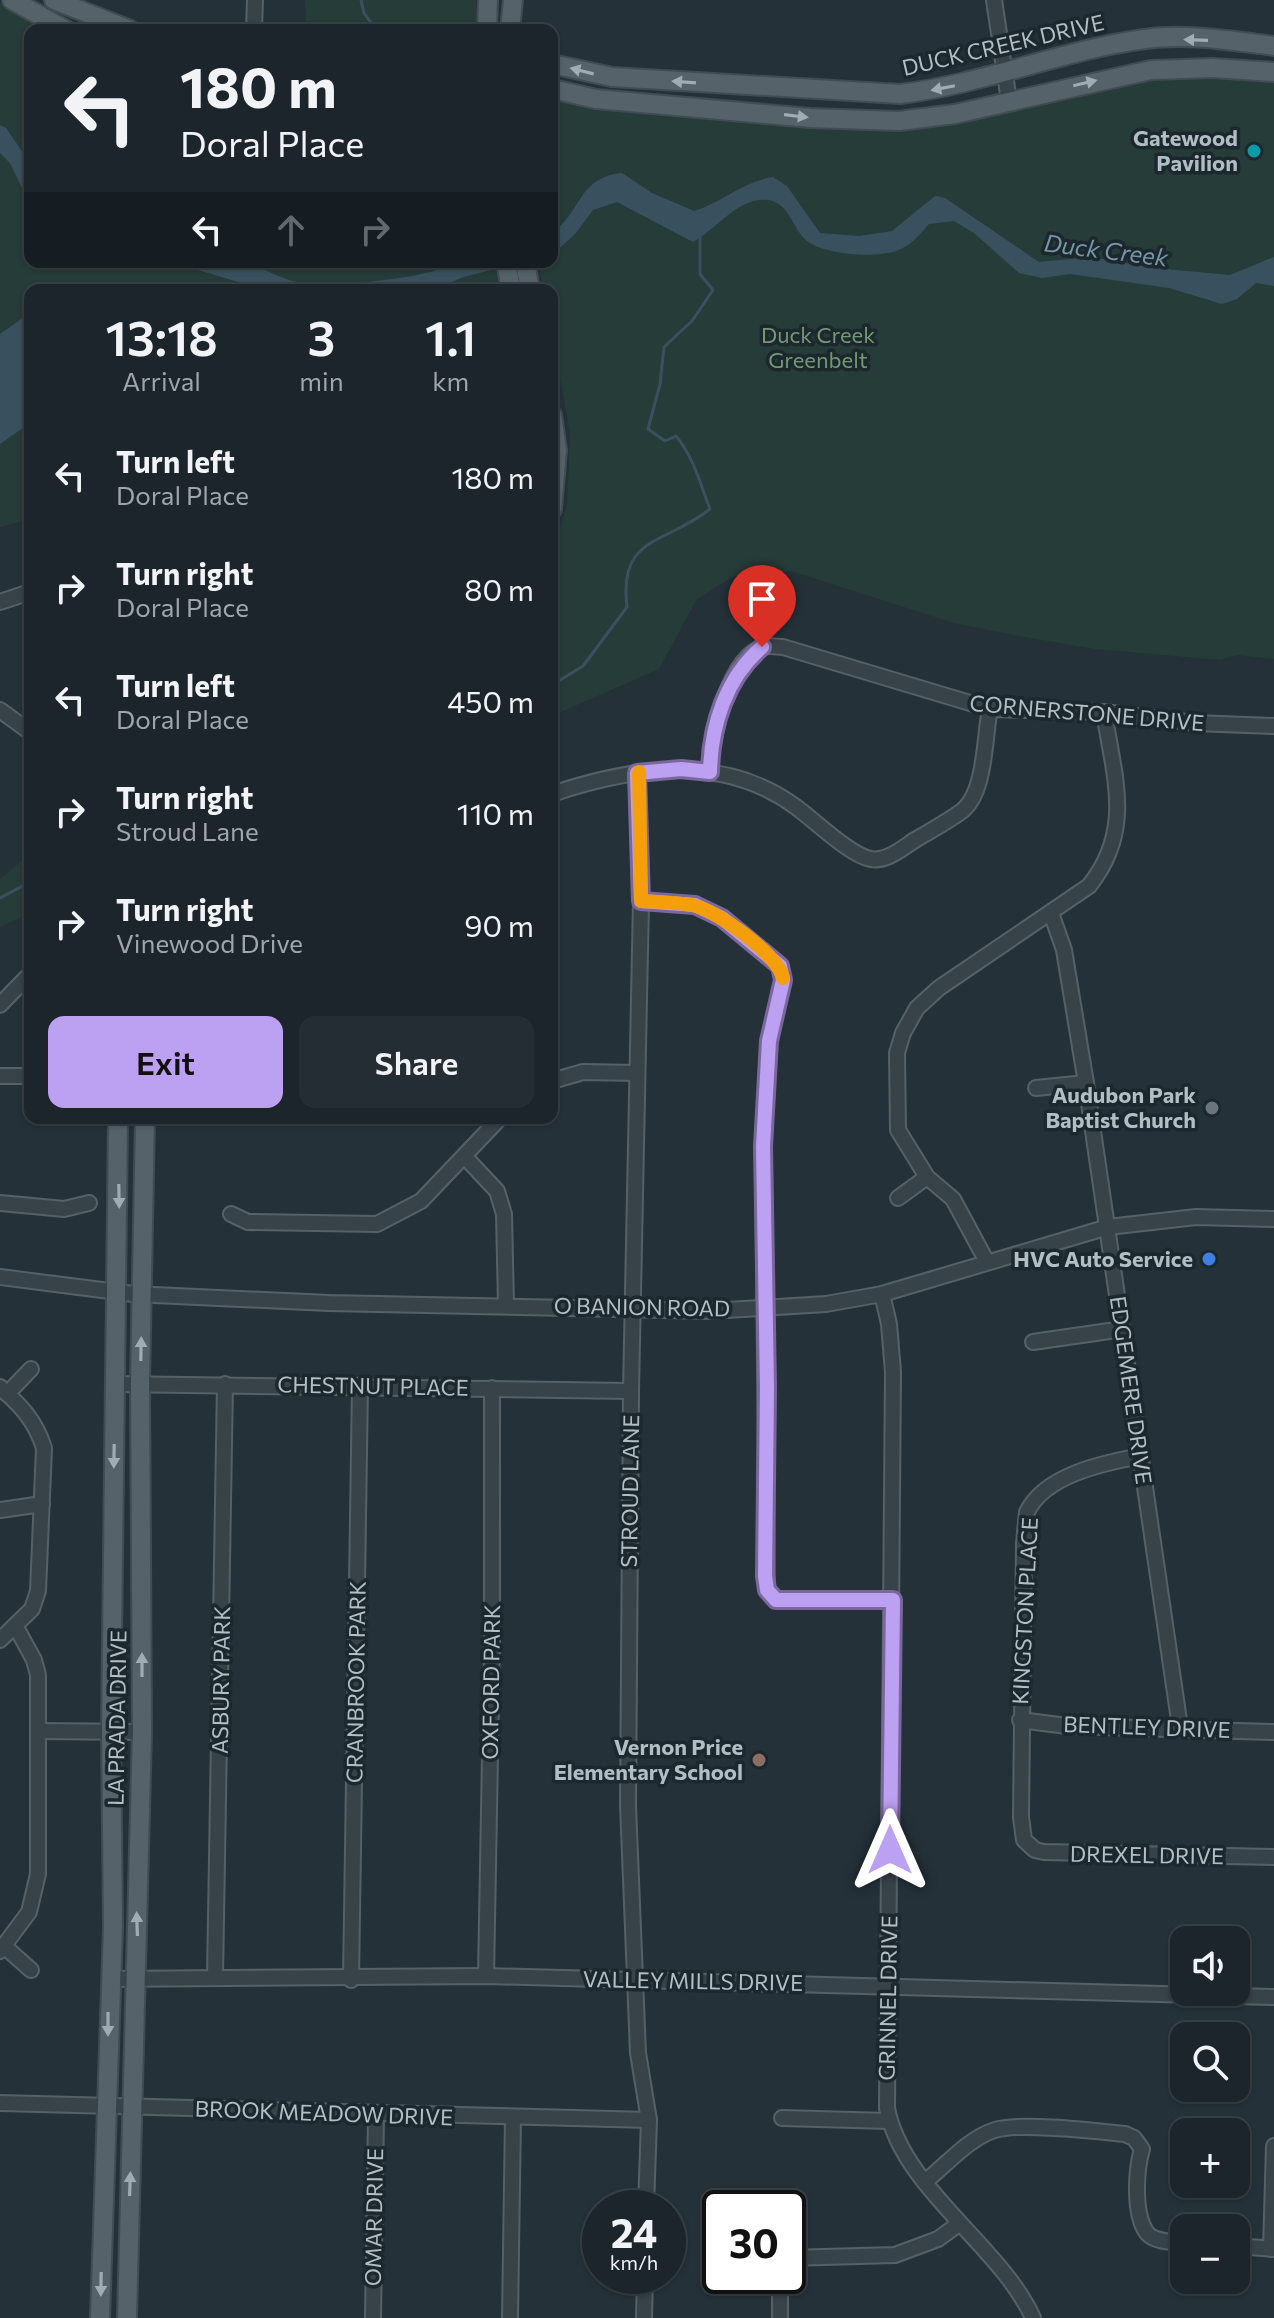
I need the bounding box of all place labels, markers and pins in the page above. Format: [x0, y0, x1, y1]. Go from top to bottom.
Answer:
place label: Gatewood Pavilion [1133, 124, 1238, 176]
marker: Gatewood Pavilion [1245, 142, 1263, 160]
pin [728, 565, 796, 647]
place label: Audubon Park Baptist Church [1045, 1081, 1196, 1133]
marker: Audubon Park Baptist Church [1203, 1099, 1221, 1117]
place label: HVC Auto Service [1013, 1245, 1193, 1272]
marker: HVC Auto Service [1200, 1250, 1218, 1268]
place label: Vernon Price Elementary School [554, 1733, 743, 1785]
marker: Vernon Price Elementary School [750, 1751, 768, 1769]

